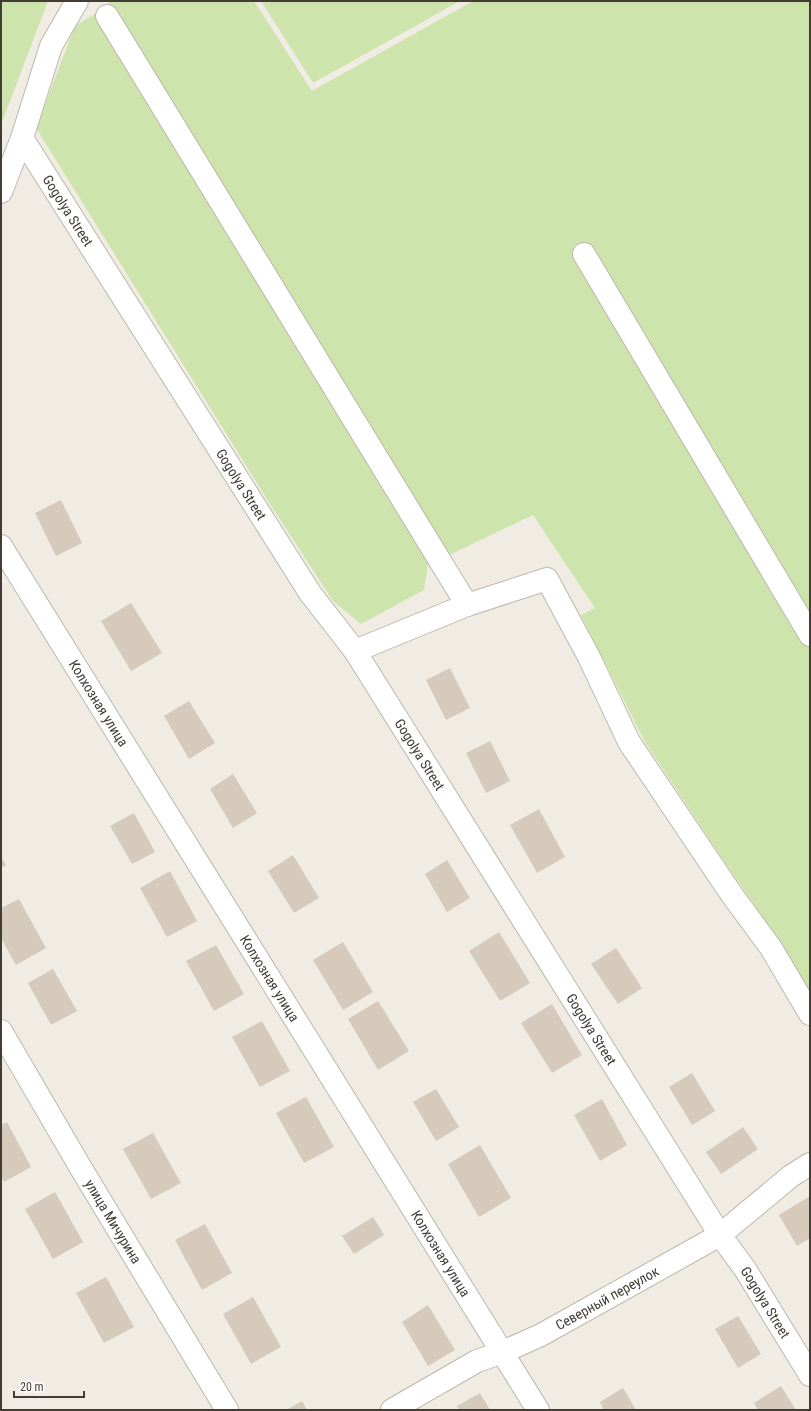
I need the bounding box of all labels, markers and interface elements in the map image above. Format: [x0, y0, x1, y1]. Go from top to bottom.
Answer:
street label: Gogolya Street [40, 172, 96, 249]
street label: Gogolya Street [213, 446, 270, 523]
street label: Колхозная улица [66, 657, 132, 749]
street label: Gogolya Street [391, 716, 448, 793]
street label: Колхозная улица [237, 932, 303, 1024]
street label: Gogolya Street [563, 991, 620, 1068]
street label: улица Мичурина [82, 1177, 145, 1266]
street label: Колхозная улица [408, 1207, 474, 1300]
street label: Северный переулок [553, 1263, 662, 1333]
street label: Gogolya Street [738, 1264, 793, 1341]
scale bar [14, 1373, 84, 1399]
text: 20 m [20, 1380, 44, 1394]

